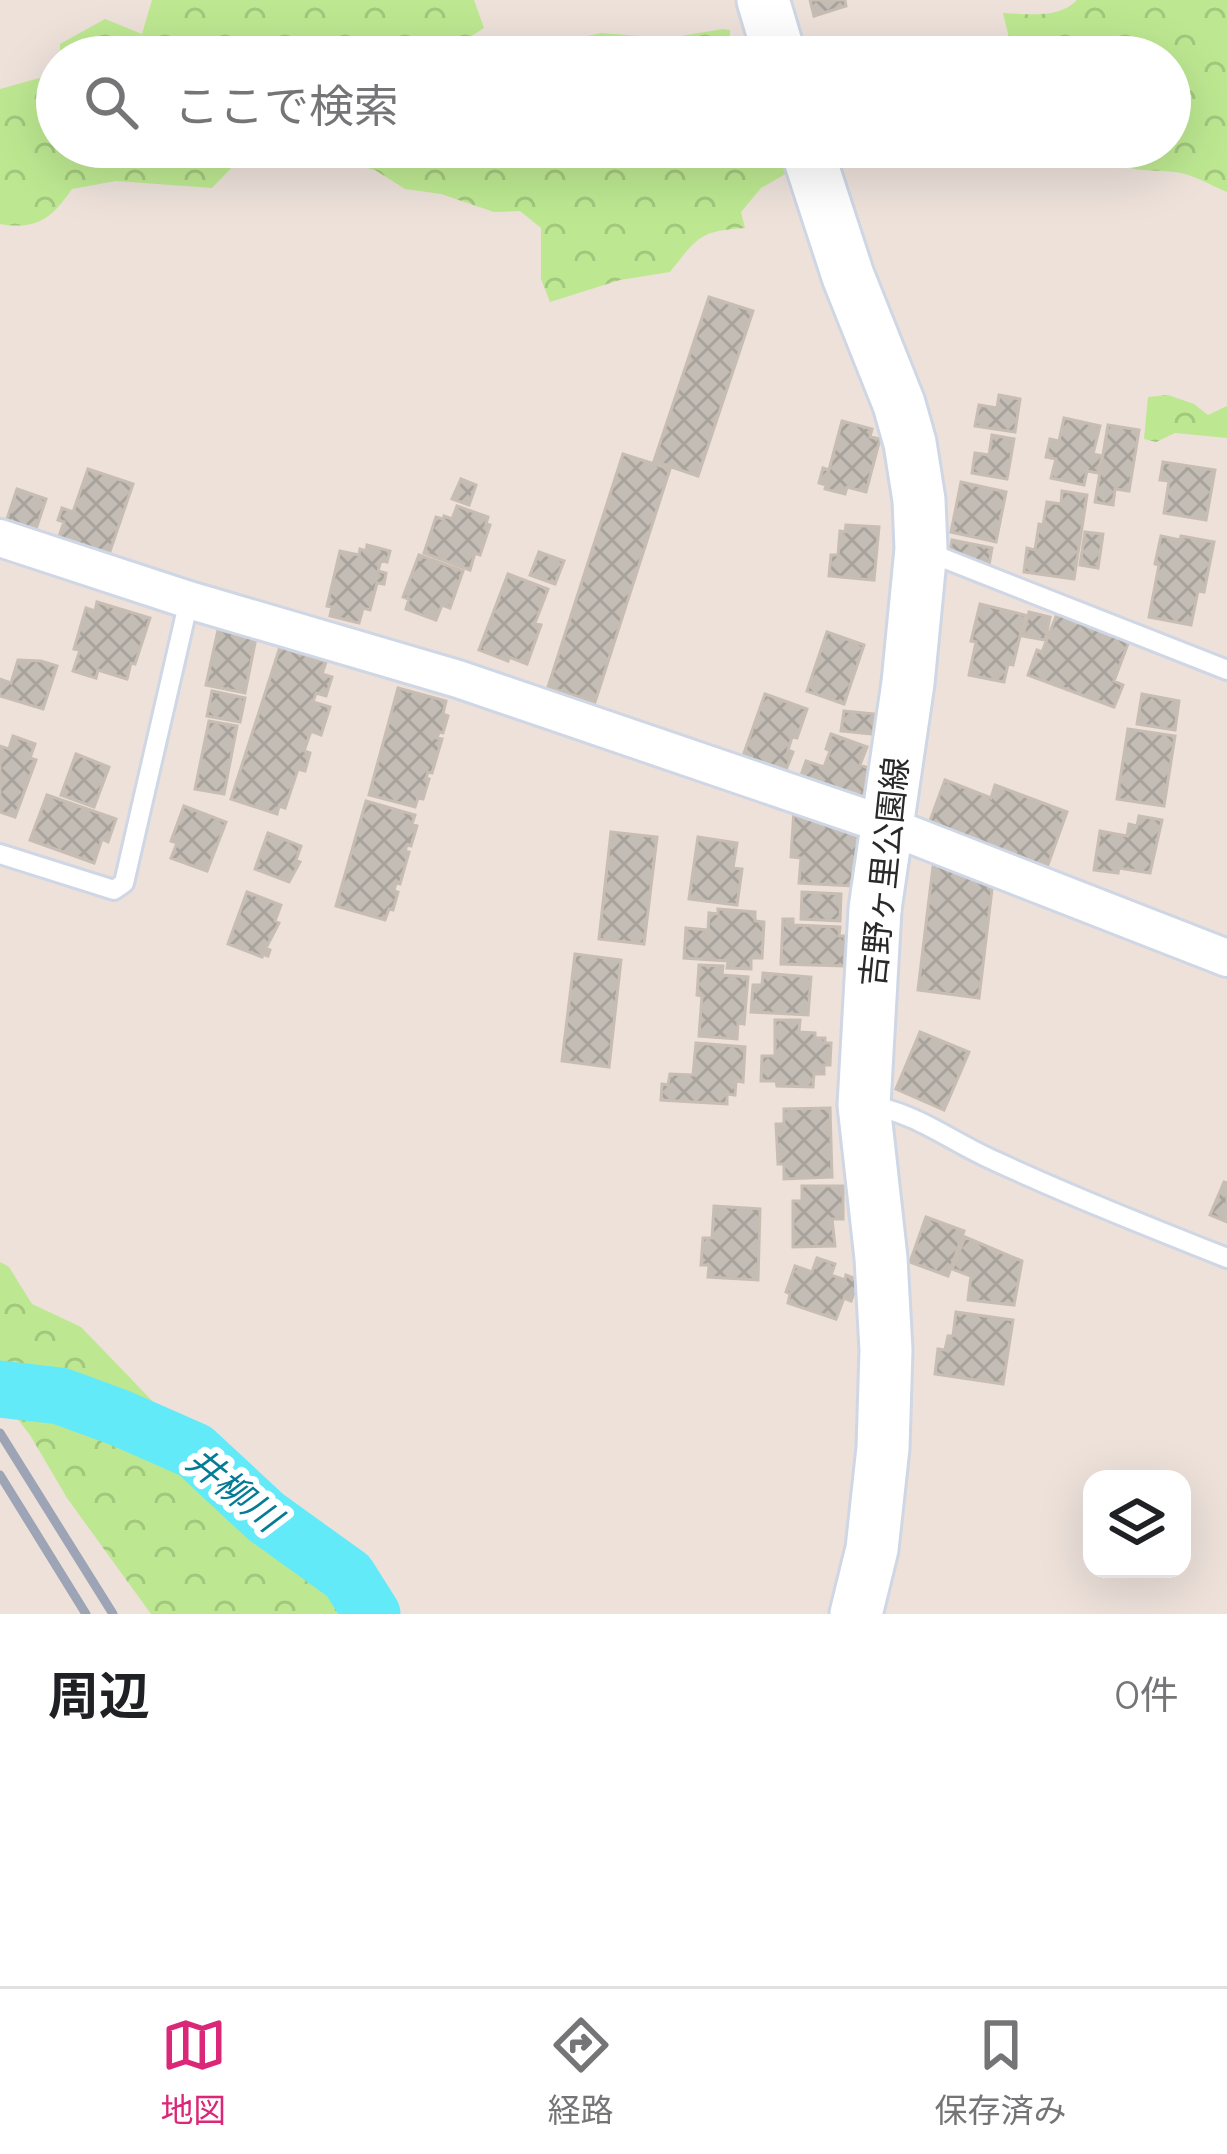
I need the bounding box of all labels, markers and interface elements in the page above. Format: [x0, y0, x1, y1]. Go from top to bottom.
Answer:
search box [36, 36, 1191, 168]
icon: search [78, 69, 144, 135]
text: ここで検索 [174, 78, 399, 133]
street label: 吉野ヶ里公園線 [852, 755, 916, 989]
water label: 井柳川 [178, 1438, 293, 1543]
map controls [1083, 1470, 1191, 1578]
button: layers [1083, 1470, 1191, 1578]
text: 周辺 [48, 1665, 150, 1727]
text: 0件 [1114, 1671, 1179, 1719]
tab: 地図 [161, 2012, 227, 2132]
tab: 経路 [548, 2012, 614, 2132]
tab: 保存済み [935, 2012, 1067, 2132]

